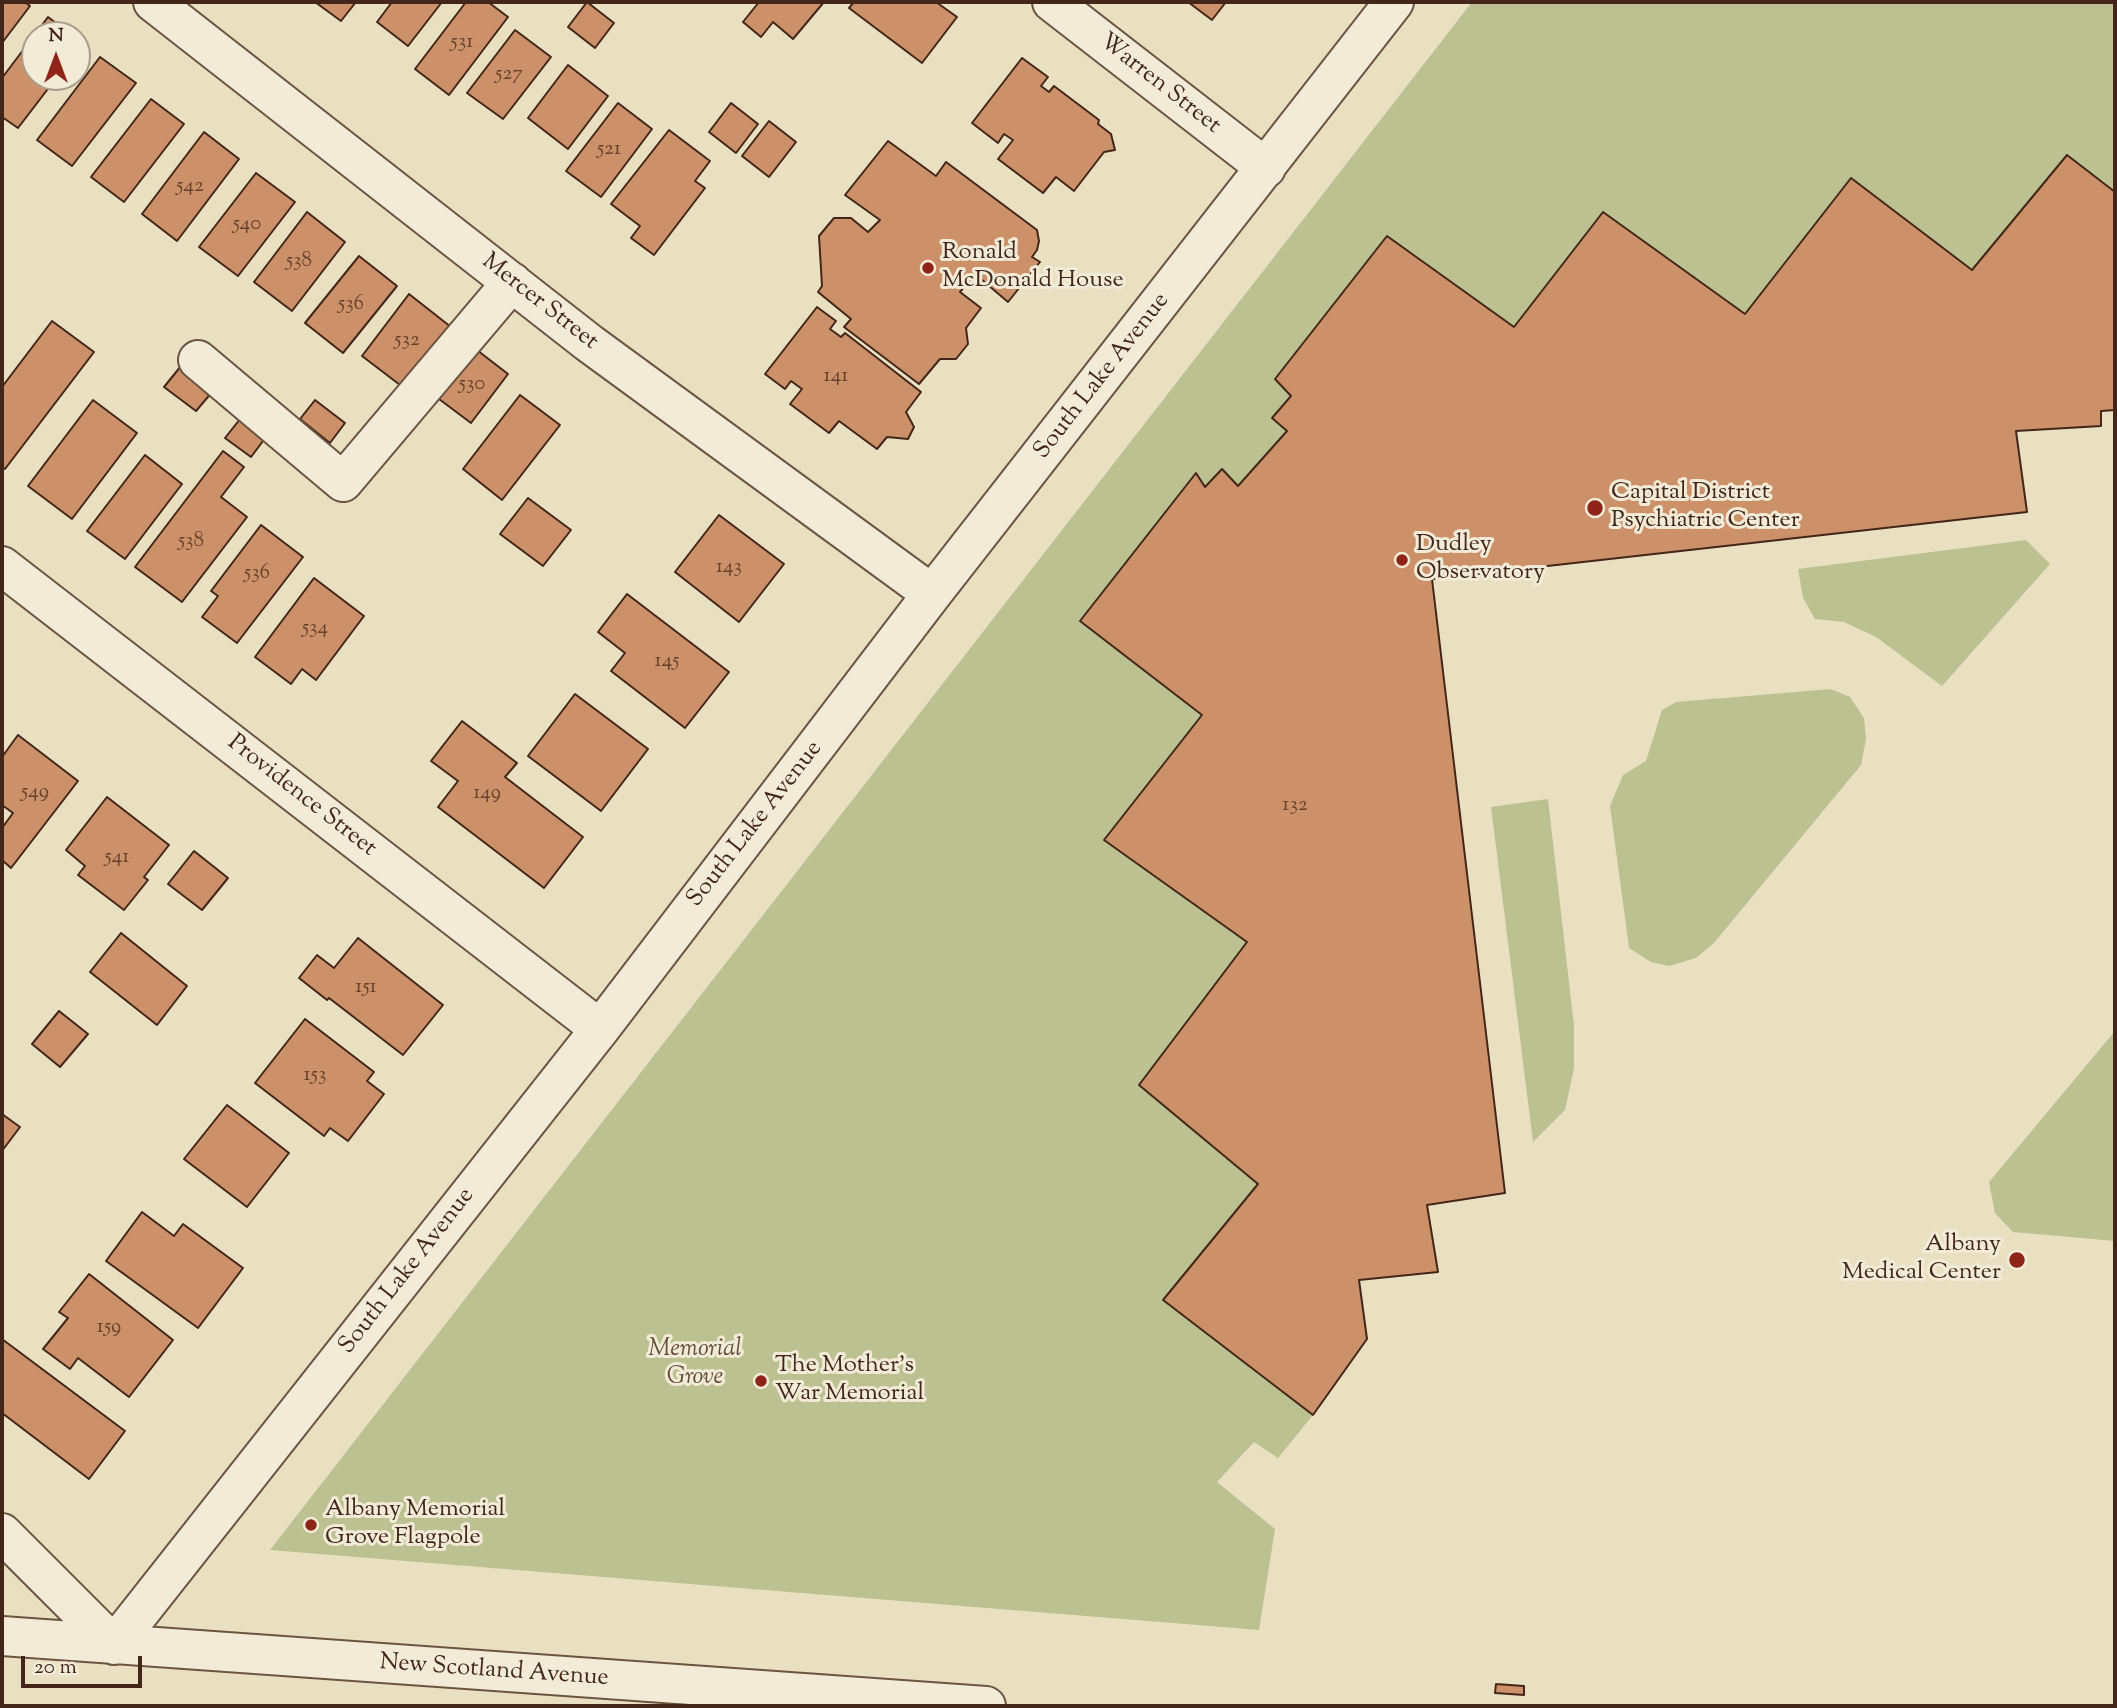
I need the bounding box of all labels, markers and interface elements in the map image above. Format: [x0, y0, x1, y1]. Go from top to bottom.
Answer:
north arrow [21, 21, 91, 91]
text: N [48, 23, 64, 50]
street label: Warren Street [1092, 29, 1226, 141]
house number: 531 [451, 30, 473, 56]
house number: 527 [495, 62, 523, 88]
house number: 521 [597, 137, 621, 163]
house number: 542 [176, 174, 204, 200]
house number: 540 [233, 212, 261, 238]
place label: Ronald McDonald House [942, 240, 1124, 296]
house number: 538 [286, 249, 312, 275]
street label: Mercer Street [475, 249, 603, 357]
marker: Ronald McDonald House [920, 260, 936, 276]
street label: South Lake Avenue [1029, 288, 1177, 466]
house number: 536 [338, 292, 364, 318]
house number: 532 [394, 328, 420, 354]
house number: 141 [824, 364, 848, 390]
house number: 530 [459, 372, 485, 398]
place label: Capital District Psychiatric Center [1611, 480, 1800, 536]
marker: Capital District Psychiatric Center [1585, 498, 1605, 518]
house number: 538 [178, 529, 204, 555]
place label: Dudley Observatory [1416, 532, 1545, 588]
marker: Dudley Observatory [1394, 552, 1410, 568]
house number: 143 [716, 555, 742, 581]
house number: 536 [244, 561, 270, 587]
house number: 534 [302, 616, 328, 642]
house number: 145 [655, 649, 679, 675]
street label: Providence Street [221, 730, 381, 864]
street label: South Lake Avenue [682, 736, 830, 914]
house number: 549 [21, 780, 49, 806]
house number: 149 [473, 781, 501, 807]
house number: 132 [1282, 793, 1308, 819]
house number: 541 [105, 845, 129, 871]
house number: 151 [355, 975, 377, 1001]
house number: 153 [304, 1063, 326, 1089]
street label: South Lake Avenue [334, 1183, 482, 1361]
place label: Albany Medical Center [1842, 1232, 2001, 1288]
marker: Albany Medical Center [2007, 1250, 2027, 1270]
house number: 159 [97, 1315, 121, 1341]
park label: Memorial Grove [648, 1337, 742, 1393]
place label: The Mother’s War Memorial [775, 1353, 924, 1409]
marker: The Mother’s War Memorial [753, 1373, 769, 1389]
place label: Albany Memorial Grove Flagpole [325, 1497, 505, 1553]
marker: Albany Memorial Grove Flagpole [303, 1517, 319, 1533]
scale bar [24, 1642, 145, 1686]
street label: New Scotland Avenue [378, 1650, 610, 1694]
text: 20 m [34, 1653, 77, 1683]

